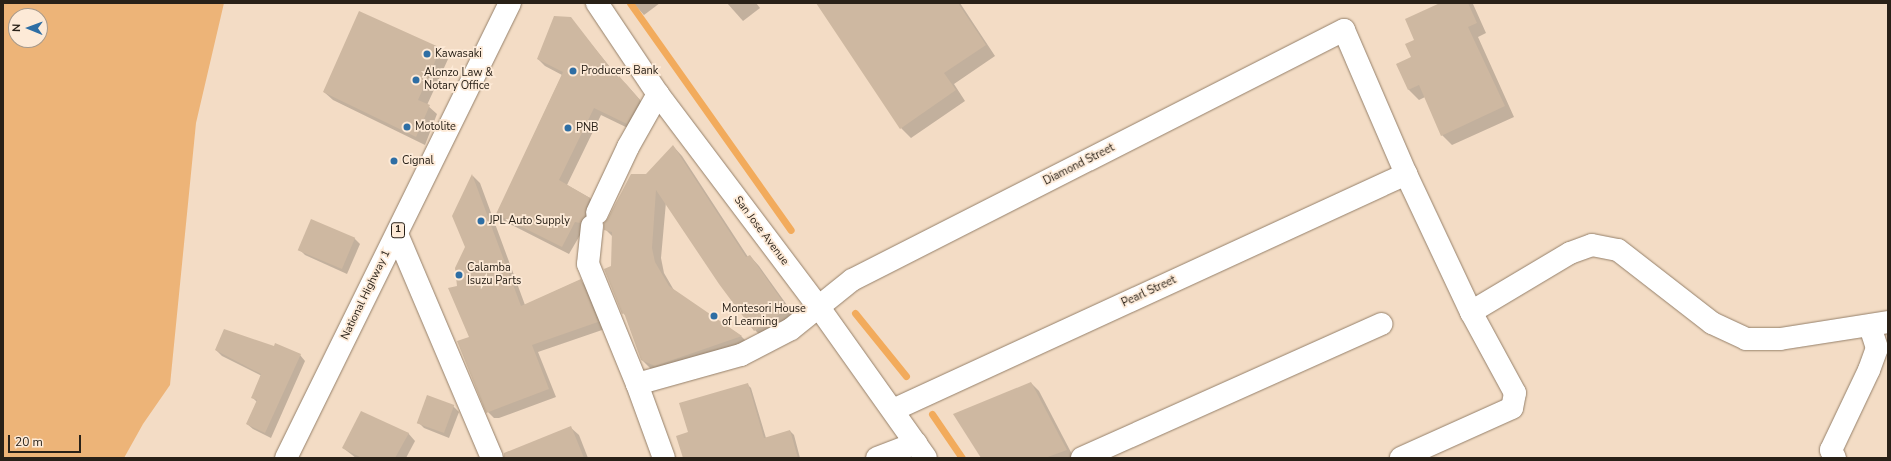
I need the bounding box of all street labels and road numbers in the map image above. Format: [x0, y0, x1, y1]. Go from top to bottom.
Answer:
street label: Diamond Street [1041, 142, 1117, 188]
street label: San Jose Avenue [731, 194, 791, 268]
road number: 1 [391, 222, 405, 238]
street label: National Highway 1 [339, 248, 393, 342]
street label: Pearl Street [1120, 274, 1178, 310]

